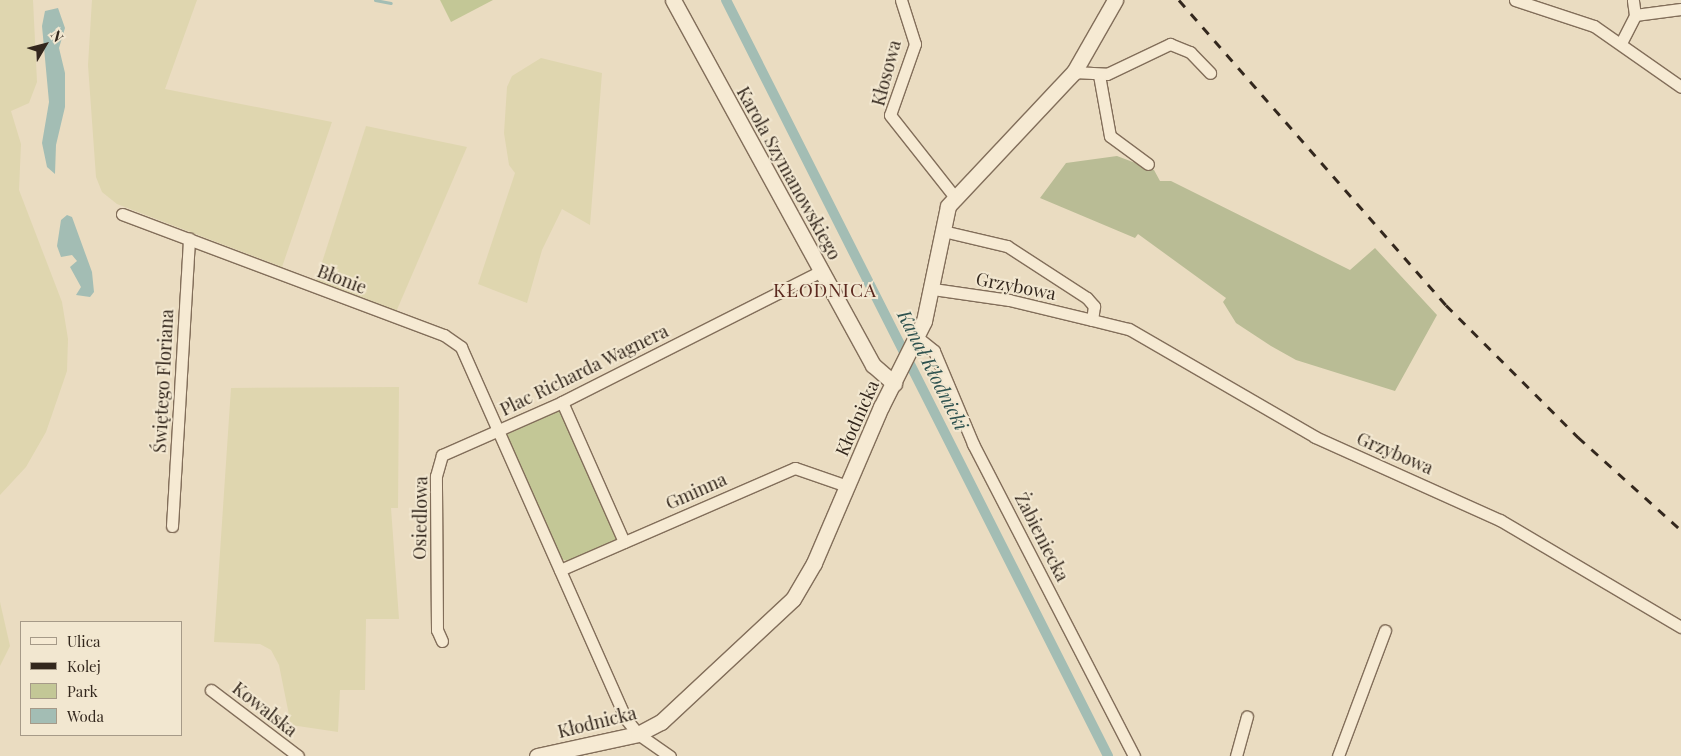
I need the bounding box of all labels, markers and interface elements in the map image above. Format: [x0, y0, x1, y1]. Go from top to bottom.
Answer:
north arrow [20, 20, 70, 70]
text: N [47, 26, 68, 45]
street label: Kłosowa [867, 38, 905, 108]
street label: Karola Szymanowskiego [732, 83, 846, 263]
street label: Błonie [314, 260, 370, 298]
street label: Grzybowa [974, 268, 1058, 304]
district label: KŁODNICA [772, 279, 878, 301]
water label: Kanał Kłodnicki [893, 306, 973, 434]
street label: Świętego Floriana [148, 309, 178, 453]
street label: Plac Richarda Wagnera [496, 320, 672, 420]
street label: Kłodnicka [831, 377, 883, 459]
street label: Grzybowa [1354, 427, 1436, 479]
street label: Gminna [662, 468, 730, 514]
street label: Osiedlowa [408, 476, 432, 560]
street label: Żabieniecka [1010, 489, 1074, 585]
legend [20, 621, 182, 736]
text: Ulica [67, 631, 100, 651]
text: Kolej [67, 656, 101, 676]
street label: Kowalska [228, 677, 302, 741]
text: Park [67, 681, 98, 701]
street label: Kłodnicka [555, 702, 639, 742]
text: Woda [67, 706, 104, 726]

